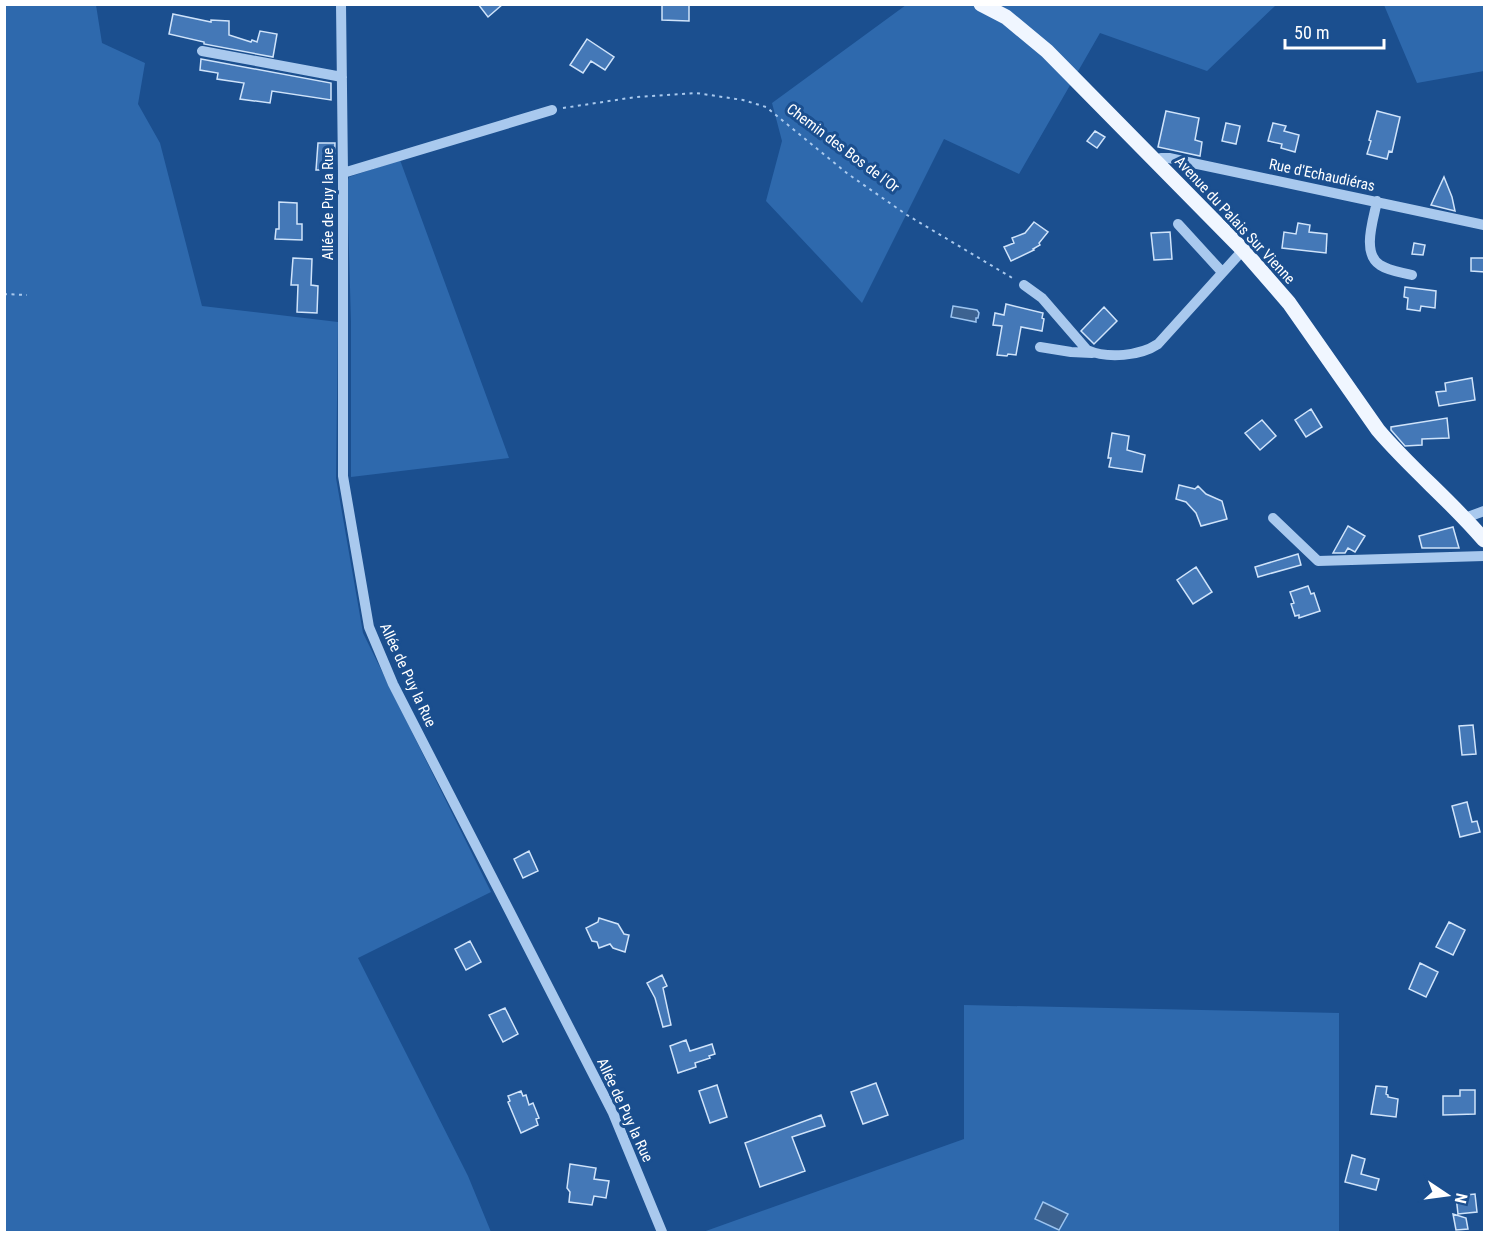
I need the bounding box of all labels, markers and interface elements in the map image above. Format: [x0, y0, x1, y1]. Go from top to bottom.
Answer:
scale bar [1285, 12, 1384, 50]
text: 50 m [1294, 22, 1329, 43]
street label: Chemin des Bos de l'Or [783, 100, 903, 197]
street label: Allée de Puy la Rue [319, 148, 337, 260]
street label: Avenue du Palais Sur Vienne [1171, 152, 1299, 288]
street label: Rue d'Echaudiéras [1267, 155, 1377, 195]
street label: Allée de Puy la Rue [376, 620, 440, 730]
street label: Allée de Puy la Rue [593, 1055, 657, 1165]
north arrow [1417, 1165, 1477, 1225]
text: N [1451, 1191, 1471, 1205]

